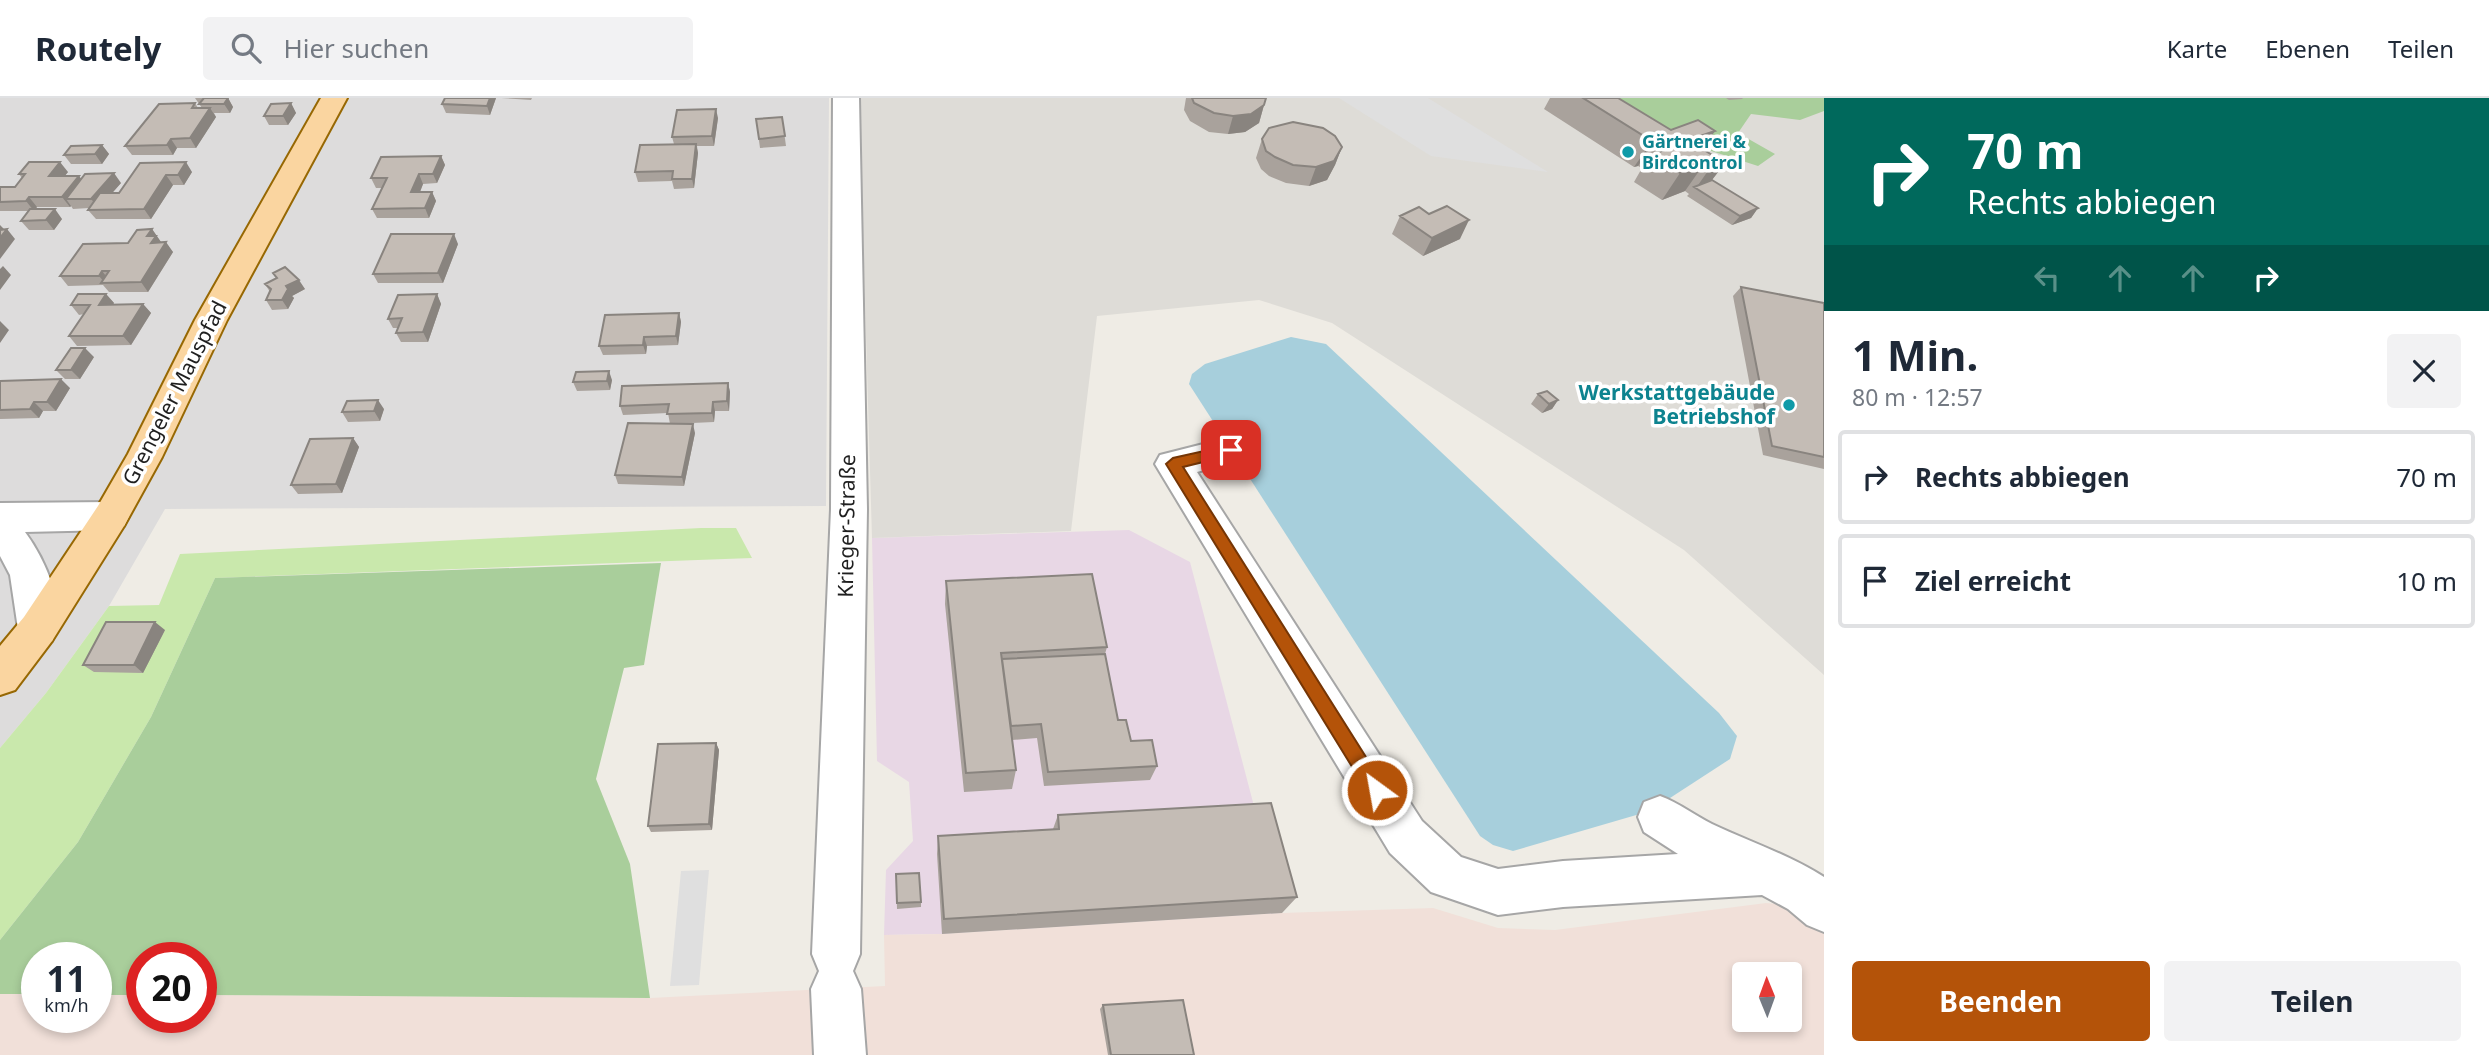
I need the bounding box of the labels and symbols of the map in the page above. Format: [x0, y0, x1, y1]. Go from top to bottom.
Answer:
place label: Gärtnerei & Birdcontrol [1642, 129, 1747, 174]
marker: Gärtnerei & Birdcontrol [1620, 144, 1636, 160]
street label: Grengeler Mauspfad [116, 296, 233, 489]
place label: Werkstattgebäude Betriebshof [1579, 378, 1777, 430]
marker: Werkstattgebäude Betriebshof [1781, 397, 1797, 413]
pin [1201, 420, 1261, 480]
street label: Krieger-Straße [831, 454, 861, 598]
position arrow [1340, 753, 1414, 827]
speed limit sign: 20 [126, 942, 217, 1033]
north arrow [1732, 962, 1802, 1032]

